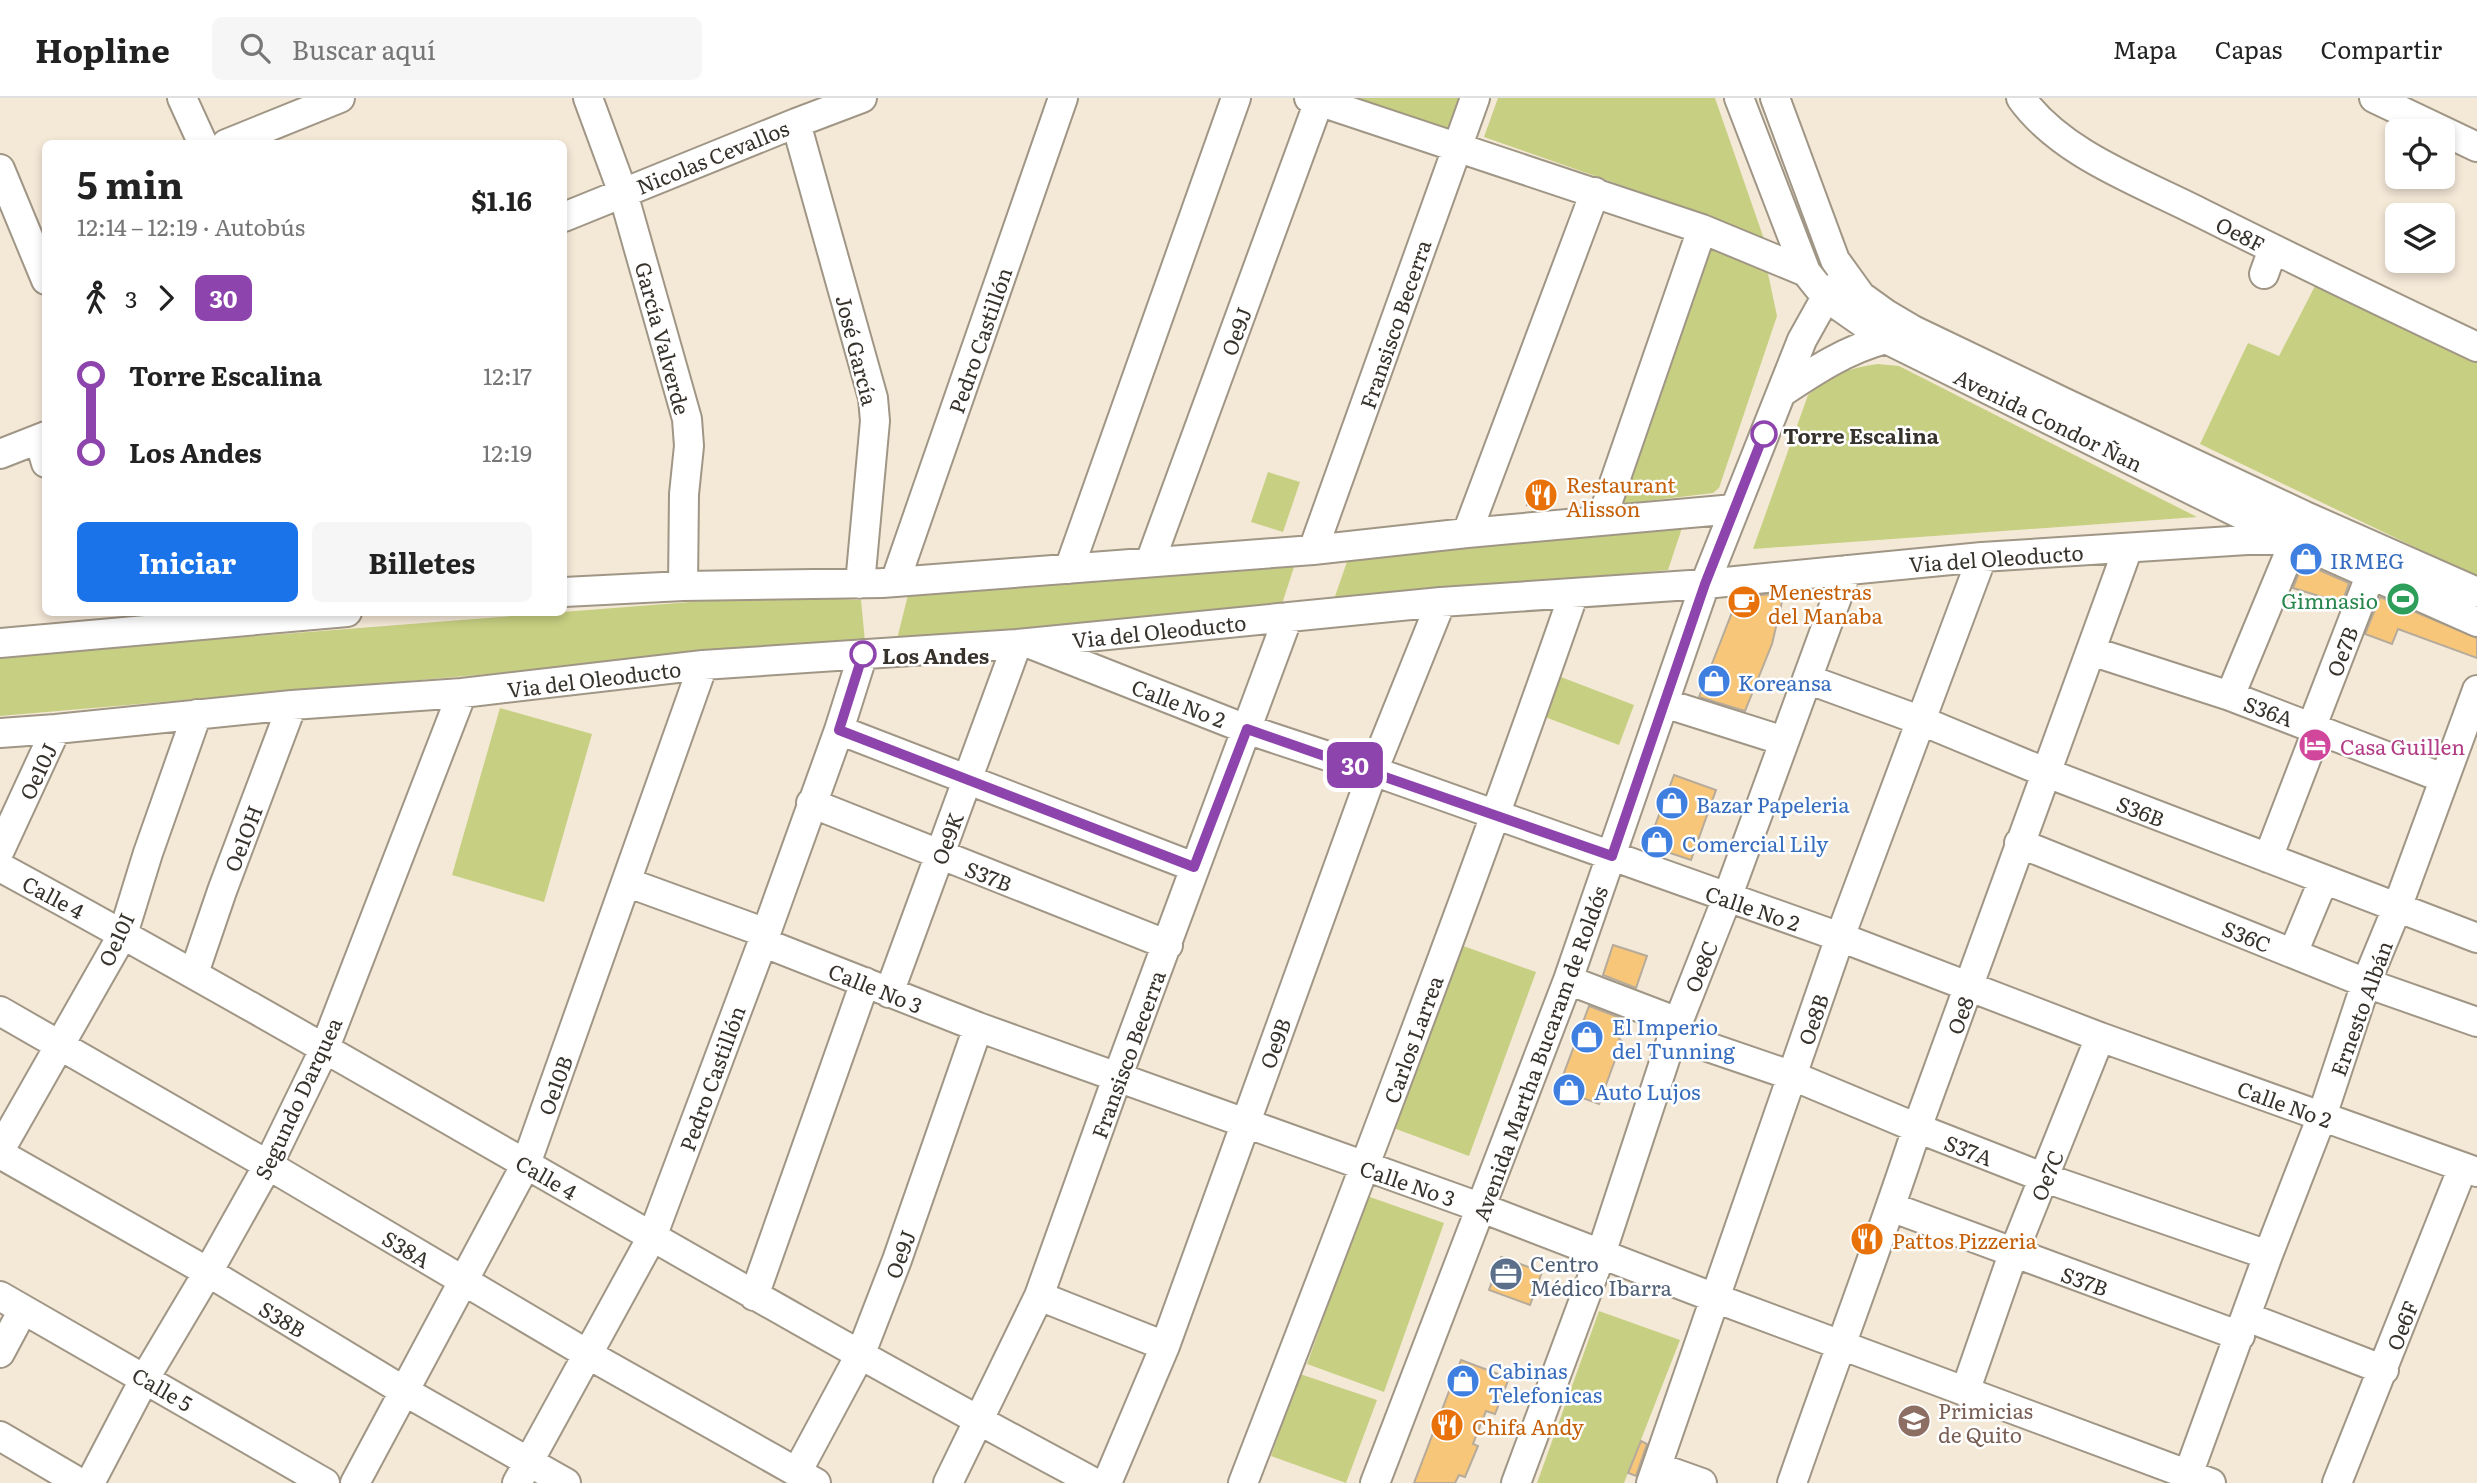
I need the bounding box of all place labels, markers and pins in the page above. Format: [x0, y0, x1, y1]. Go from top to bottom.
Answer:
place label: Torre Escalina [1783, 419, 1940, 450]
marker: Torre Escalina [1751, 421, 1777, 447]
place label: Restaurant Alisson [1566, 468, 1676, 523]
restaurant icon: Restaurant Alisson [1522, 476, 1560, 514]
shop icon: IRMEG [2287, 540, 2325, 578]
place label: IRMEG [2330, 544, 2404, 575]
place label: Menestras del Manaba [1768, 575, 1884, 630]
sports icon: Gimnasio [2384, 580, 2422, 618]
cafe icon: Menestras del Manaba [1725, 583, 1763, 621]
place label: Gimnasio [2281, 584, 2378, 615]
place label: Los Andes [882, 639, 989, 670]
marker: Los Andes [850, 641, 876, 667]
shop icon: Koreansa [1695, 662, 1733, 700]
place label: Koreansa [1738, 666, 1832, 697]
hotel icon: Casa Guillen [2296, 726, 2334, 764]
place label: Casa Guillen [2340, 730, 2465, 761]
shop icon: Bazar Papeleria [1653, 784, 1691, 822]
place label: Bazar Papeleria [1696, 788, 1850, 819]
shop icon: Comercial Lily [1638, 823, 1676, 861]
place label: Comercial Lily [1682, 827, 1829, 858]
place label: El Imperio del Tunning [1612, 1010, 1735, 1065]
shop icon: El Imperio del Tunning [1568, 1018, 1606, 1056]
shop icon: Auto Lujos [1550, 1071, 1588, 1109]
place label: Auto Lujos [1594, 1075, 1700, 1106]
restaurant icon: Pattos Pizzeria [1848, 1220, 1886, 1258]
place label: Pattos Pizzeria [1892, 1224, 2038, 1255]
place label: Centro Médico Ibarra [1530, 1247, 1673, 1302]
office icon: Centro Médico Ibarra [1487, 1255, 1525, 1293]
place label: Cabinas Telefonicas [1488, 1354, 1602, 1409]
shop icon: Cabinas Telefonicas [1444, 1362, 1482, 1400]
place label: Primicias de Quito [1938, 1394, 2033, 1449]
school or university icon: Primicias de Quito [1895, 1402, 1933, 1440]
restaurant icon: Chifa Andy [1428, 1406, 1466, 1444]
place label: Chifa Andy [1472, 1410, 1585, 1441]

